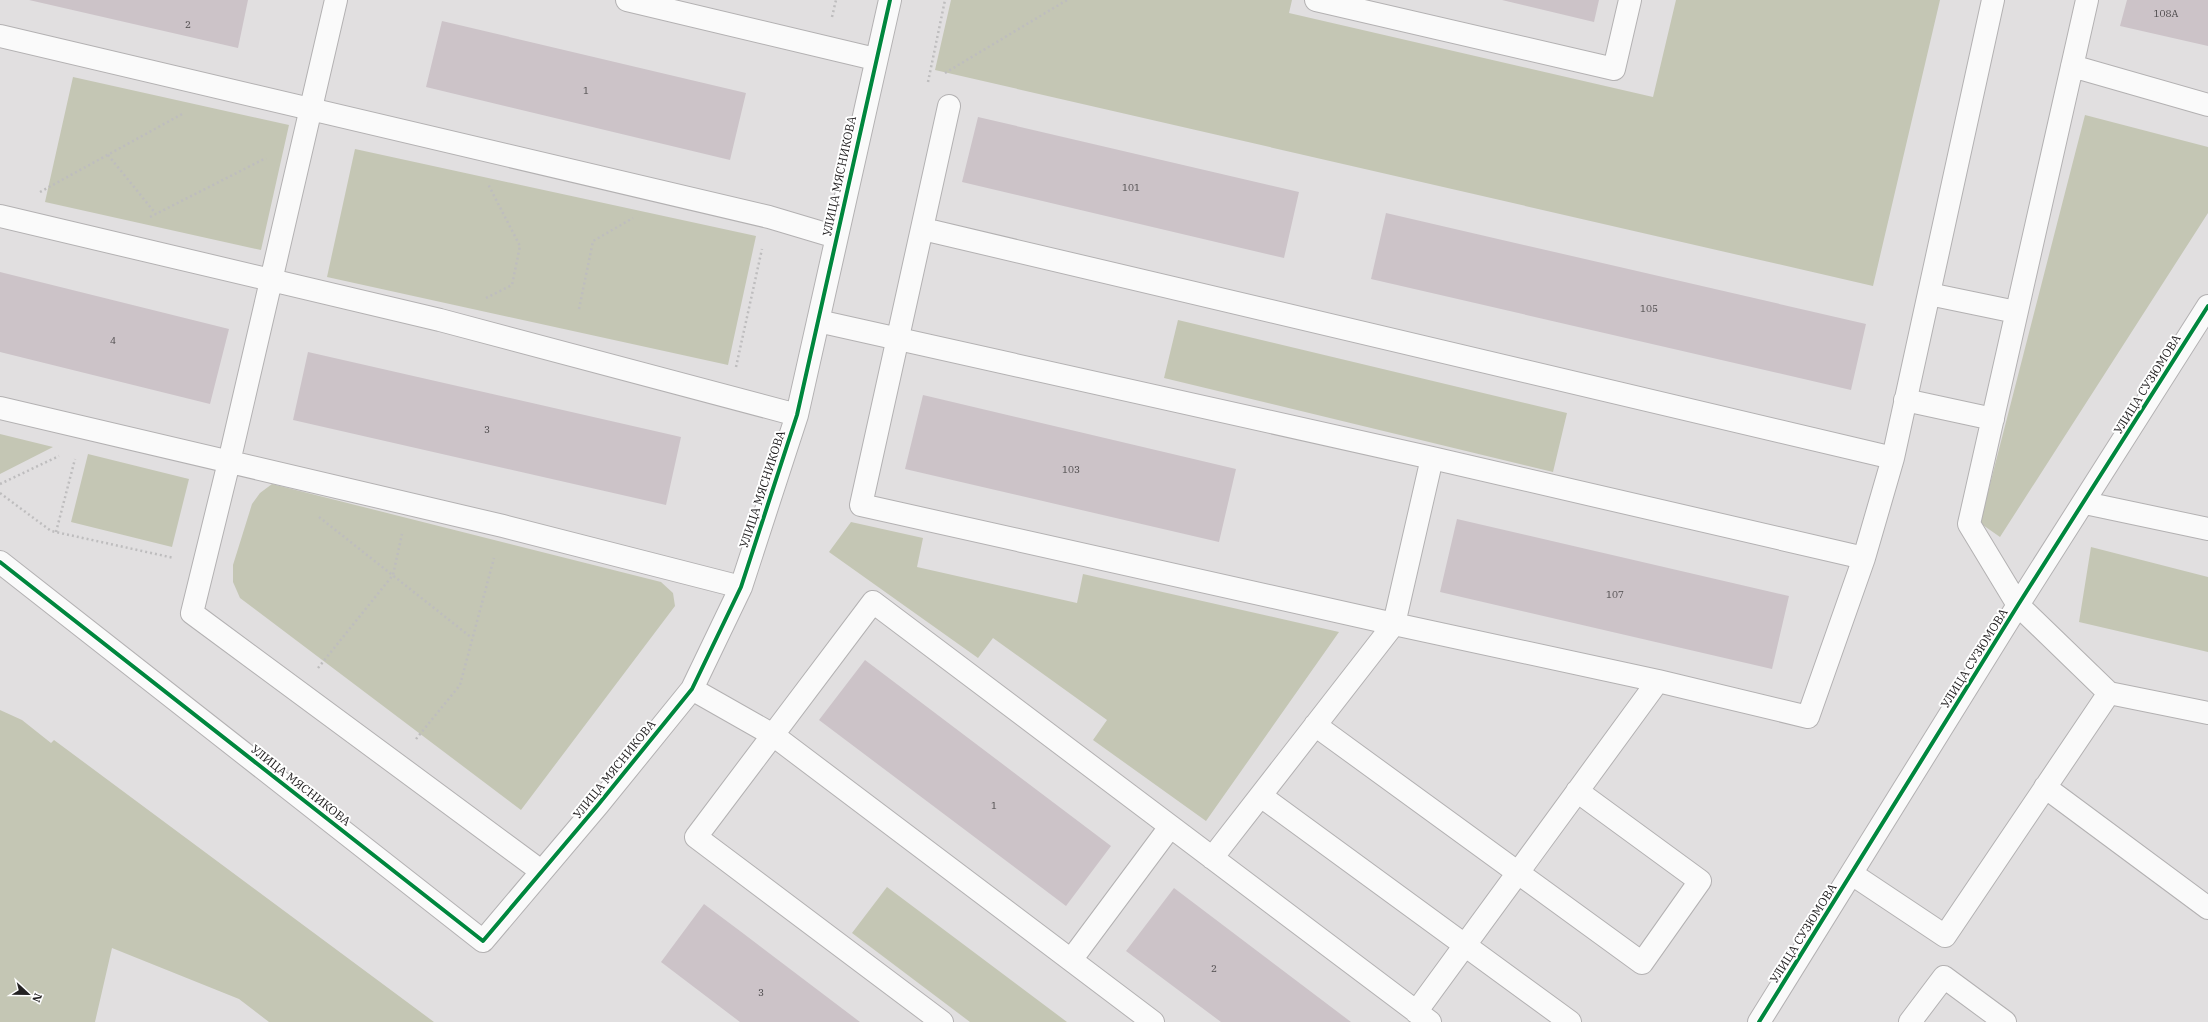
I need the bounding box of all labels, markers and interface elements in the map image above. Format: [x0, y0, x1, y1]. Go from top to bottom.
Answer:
house number: 108А [2154, 7, 2179, 20]
house number: 2 [185, 18, 191, 31]
house number: 1 [583, 84, 589, 97]
street label: УЛИЦА МЯСНИКОВА [819, 114, 859, 238]
house number: 101 [1122, 181, 1140, 194]
house number: 105 [1640, 302, 1658, 315]
street label: УЛИЦА СУЗЮМОВА [2110, 331, 2184, 436]
house number: 4 [110, 334, 116, 347]
house number: 3 [484, 423, 490, 436]
street label: УЛИЦА МЯСНИКОВА [736, 428, 788, 550]
house number: 103 [1062, 463, 1080, 476]
house number: 107 [1606, 588, 1624, 601]
street label: УЛИЦА СУЗЮМОВА [1937, 605, 2011, 710]
street label: УЛИЦА МЯСНИКОВА [570, 716, 659, 821]
street label: УЛИЦА МЯСНИКОВА [248, 741, 355, 829]
house number: 1 [991, 799, 997, 812]
street label: УЛИЦА СУЗЮМОВА [1766, 880, 1840, 985]
house number: 2 [1211, 962, 1217, 975]
north arrow [8, 974, 48, 1014]
house number: 3 [758, 986, 764, 999]
text: N [29, 991, 45, 1005]

